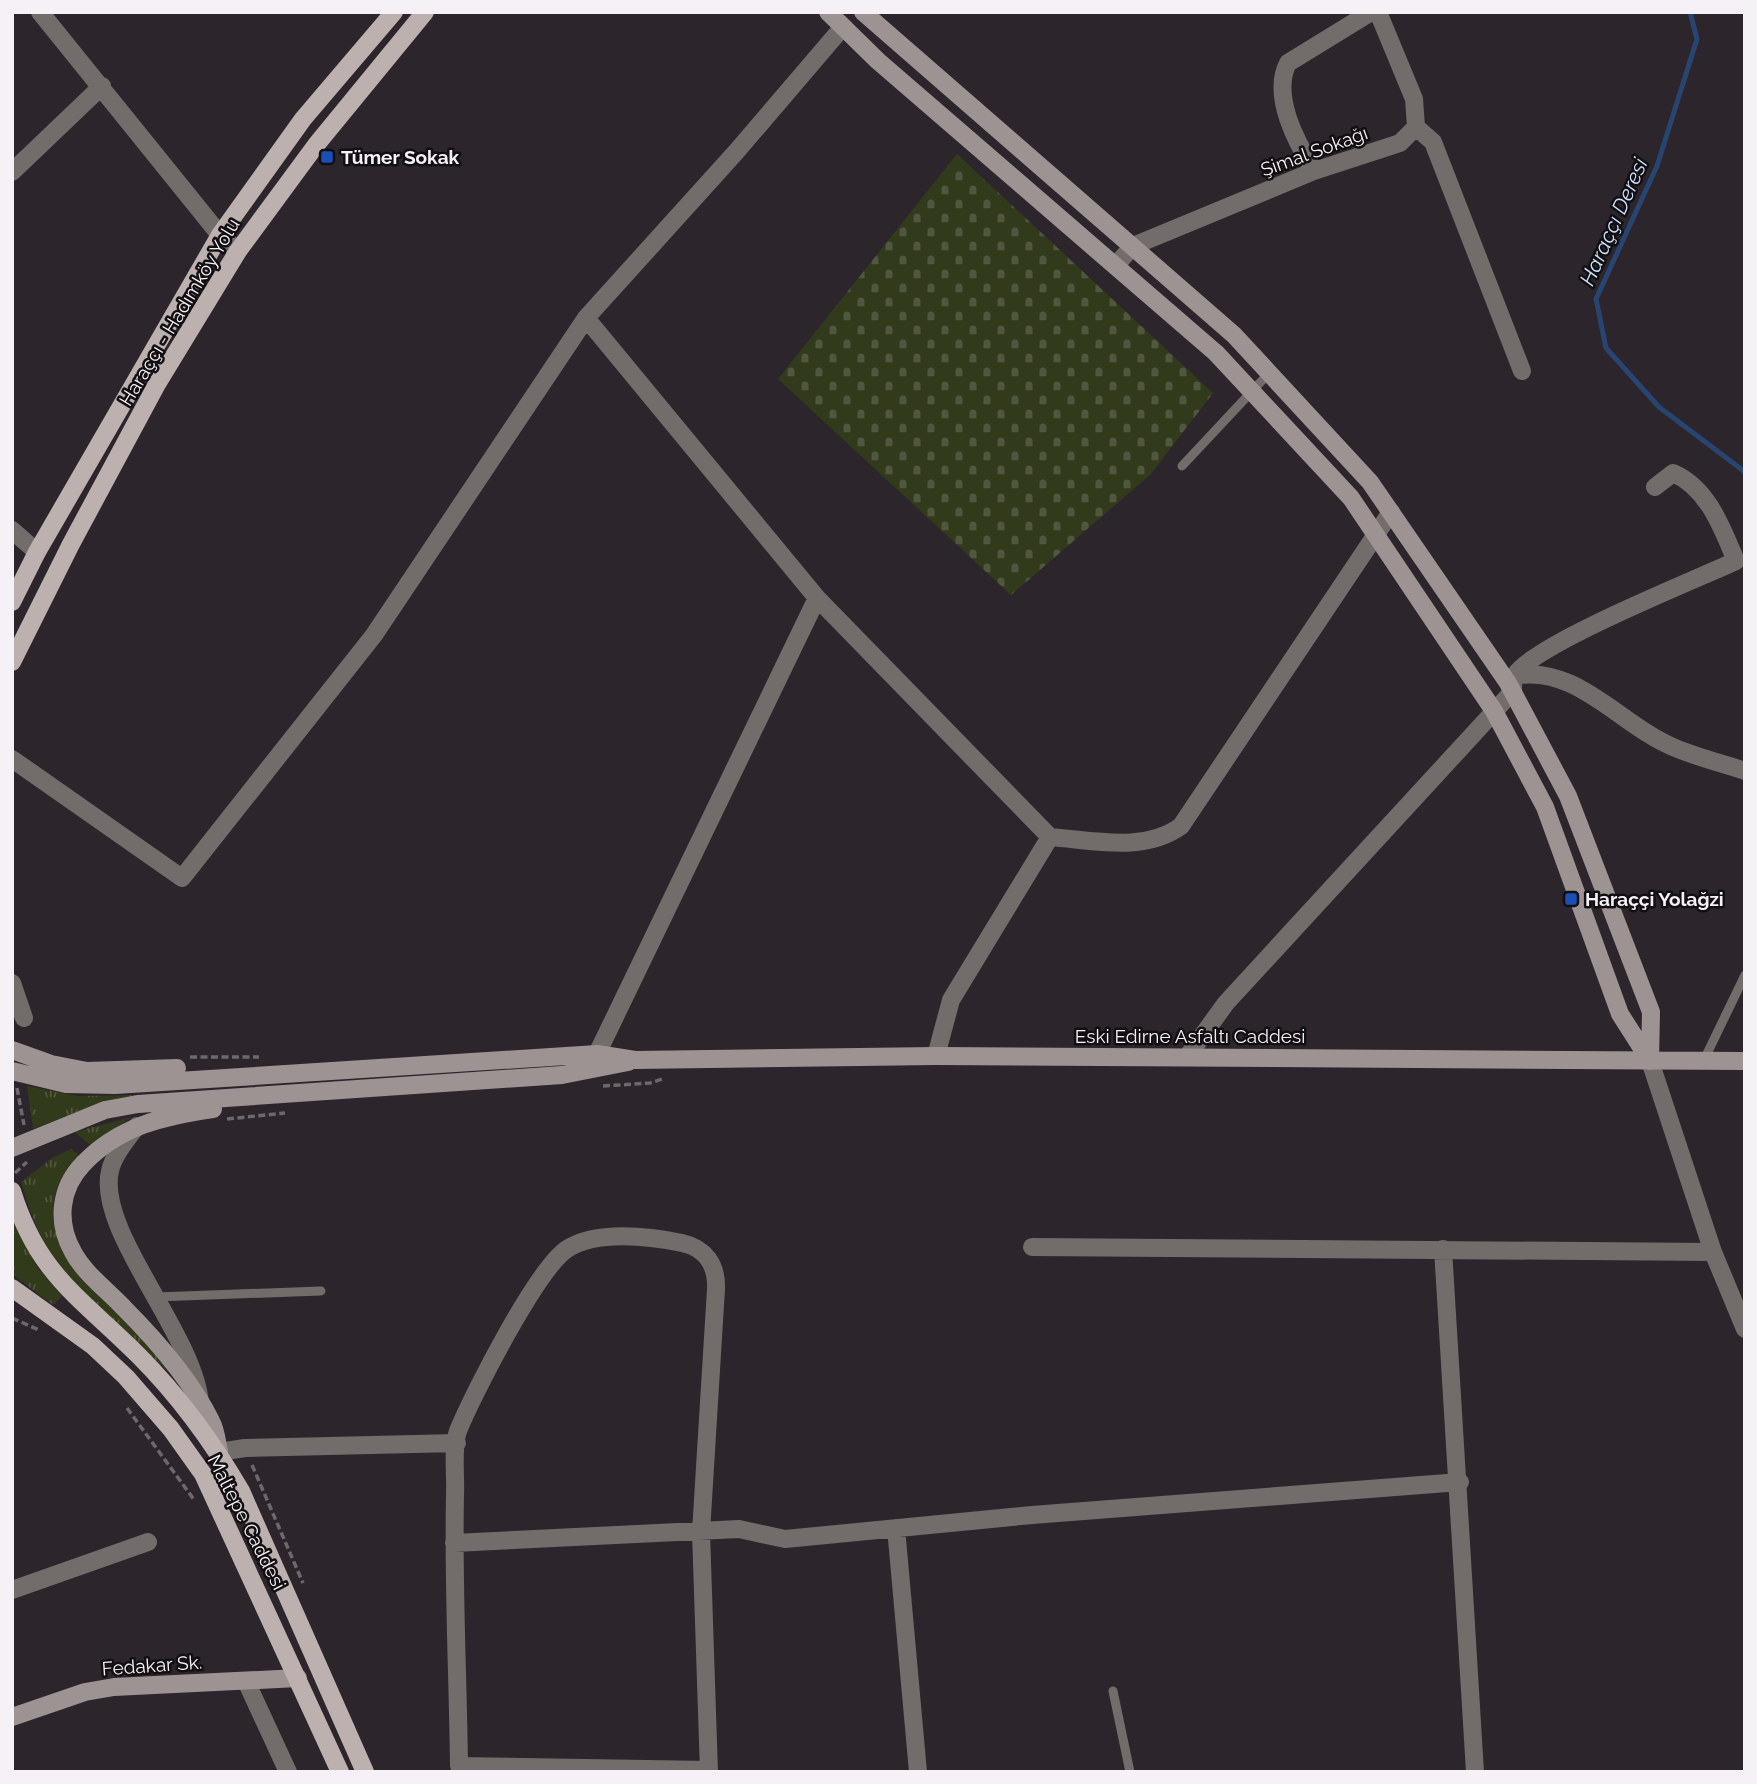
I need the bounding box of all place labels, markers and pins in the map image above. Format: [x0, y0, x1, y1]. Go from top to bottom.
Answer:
place label: Tümer Sokak [341, 146, 460, 168]
marker: Tümer Sokak [319, 149, 335, 165]
place label: Haraççi Yolağzi [1585, 888, 1724, 910]
marker: Haraççi Yolağzi [1563, 891, 1579, 907]

